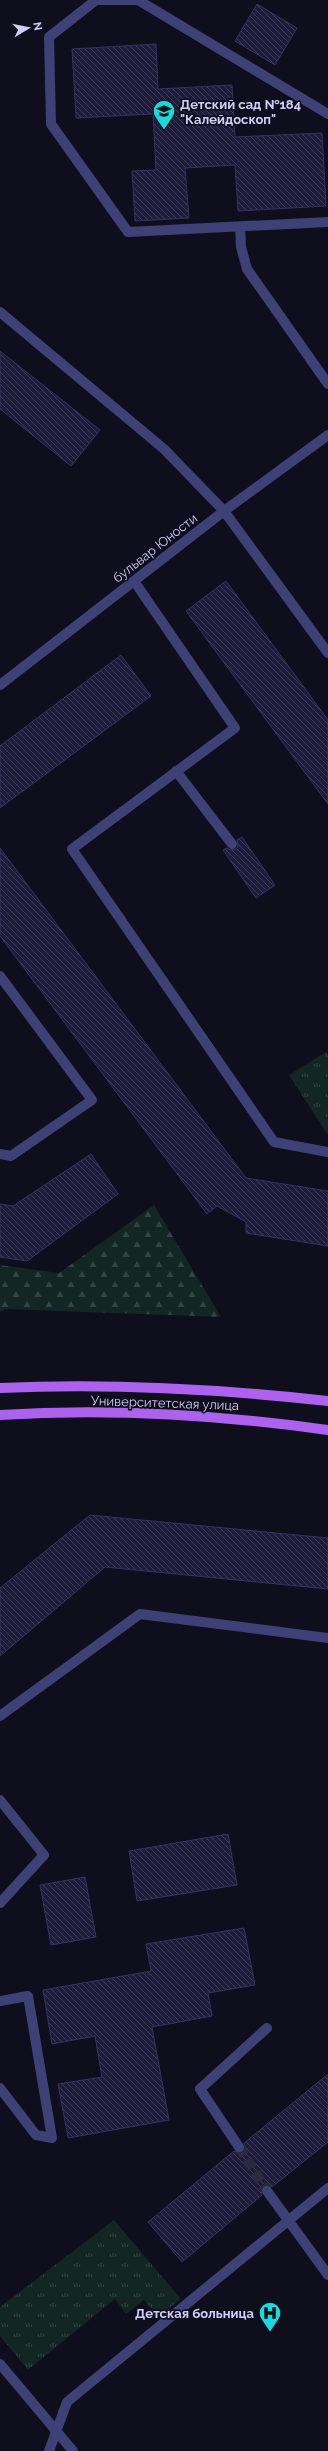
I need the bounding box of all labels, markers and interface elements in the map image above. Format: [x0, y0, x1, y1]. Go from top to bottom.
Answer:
north arrow [8, 8, 48, 48]
text: N [30, 21, 44, 32]
place label: Детский сад №184 "Калейдоскоп" [180, 97, 301, 127]
school or university icon: Детский сад №184 "Калейдоскоп" [151, 98, 177, 131]
street label: бульвар Юности [110, 510, 200, 586]
street label: Университетская улица [91, 1393, 239, 1413]
hospital icon: Детская больница [257, 2300, 283, 2333]
place label: Детская больница [135, 2306, 255, 2321]

